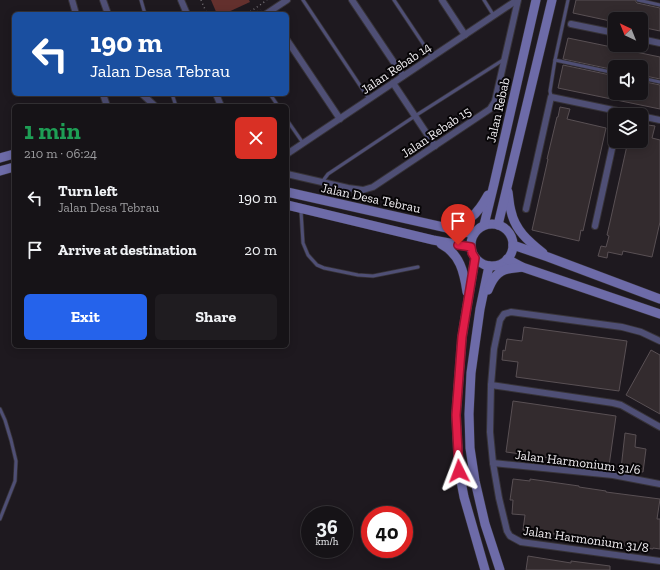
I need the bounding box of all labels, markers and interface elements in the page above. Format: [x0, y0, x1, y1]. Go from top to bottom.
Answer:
north arrow [608, 12, 648, 52]
map controls [608, 12, 648, 148]
text: 190 m [90, 26, 162, 59]
icon: left [24, 28, 76, 80]
street label: Jalan Rebab 14 [358, 39, 434, 97]
text: Jalan Desa Tebrau [90, 60, 230, 82]
button: sound [608, 60, 648, 100]
street label: Jalan Rebab [483, 76, 513, 144]
street label: Jalan Rebab 15 [398, 103, 474, 161]
button: layers [608, 108, 648, 148]
text: 1 min [24, 116, 81, 145]
button: close [235, 117, 277, 159]
text: 210 m · 06:24 [24, 146, 97, 161]
street label: Jalan Desa Tebrau [320, 180, 423, 216]
text: Turn left [58, 182, 118, 200]
icon: left [24, 187, 46, 209]
text: 190 m [238, 189, 277, 207]
text: Jalan Desa Tebrau [58, 200, 159, 215]
pin [441, 204, 475, 245]
icon: arrive [447, 210, 469, 232]
icon: arrive [24, 239, 46, 261]
text: Arrive at destination [58, 241, 197, 259]
text: 20 m [244, 241, 277, 259]
button: Exit [24, 294, 147, 340]
button: Share [155, 294, 277, 340]
street label: Jalan Harmonium 31/6 [514, 447, 642, 477]
position arrow [438, 450, 480, 492]
speed limit sign: 40 [361, 506, 413, 558]
text: 36 [316, 515, 338, 539]
street label: Jalan Harmonium 31/8 [522, 523, 650, 555]
text: km/h [316, 536, 338, 548]

